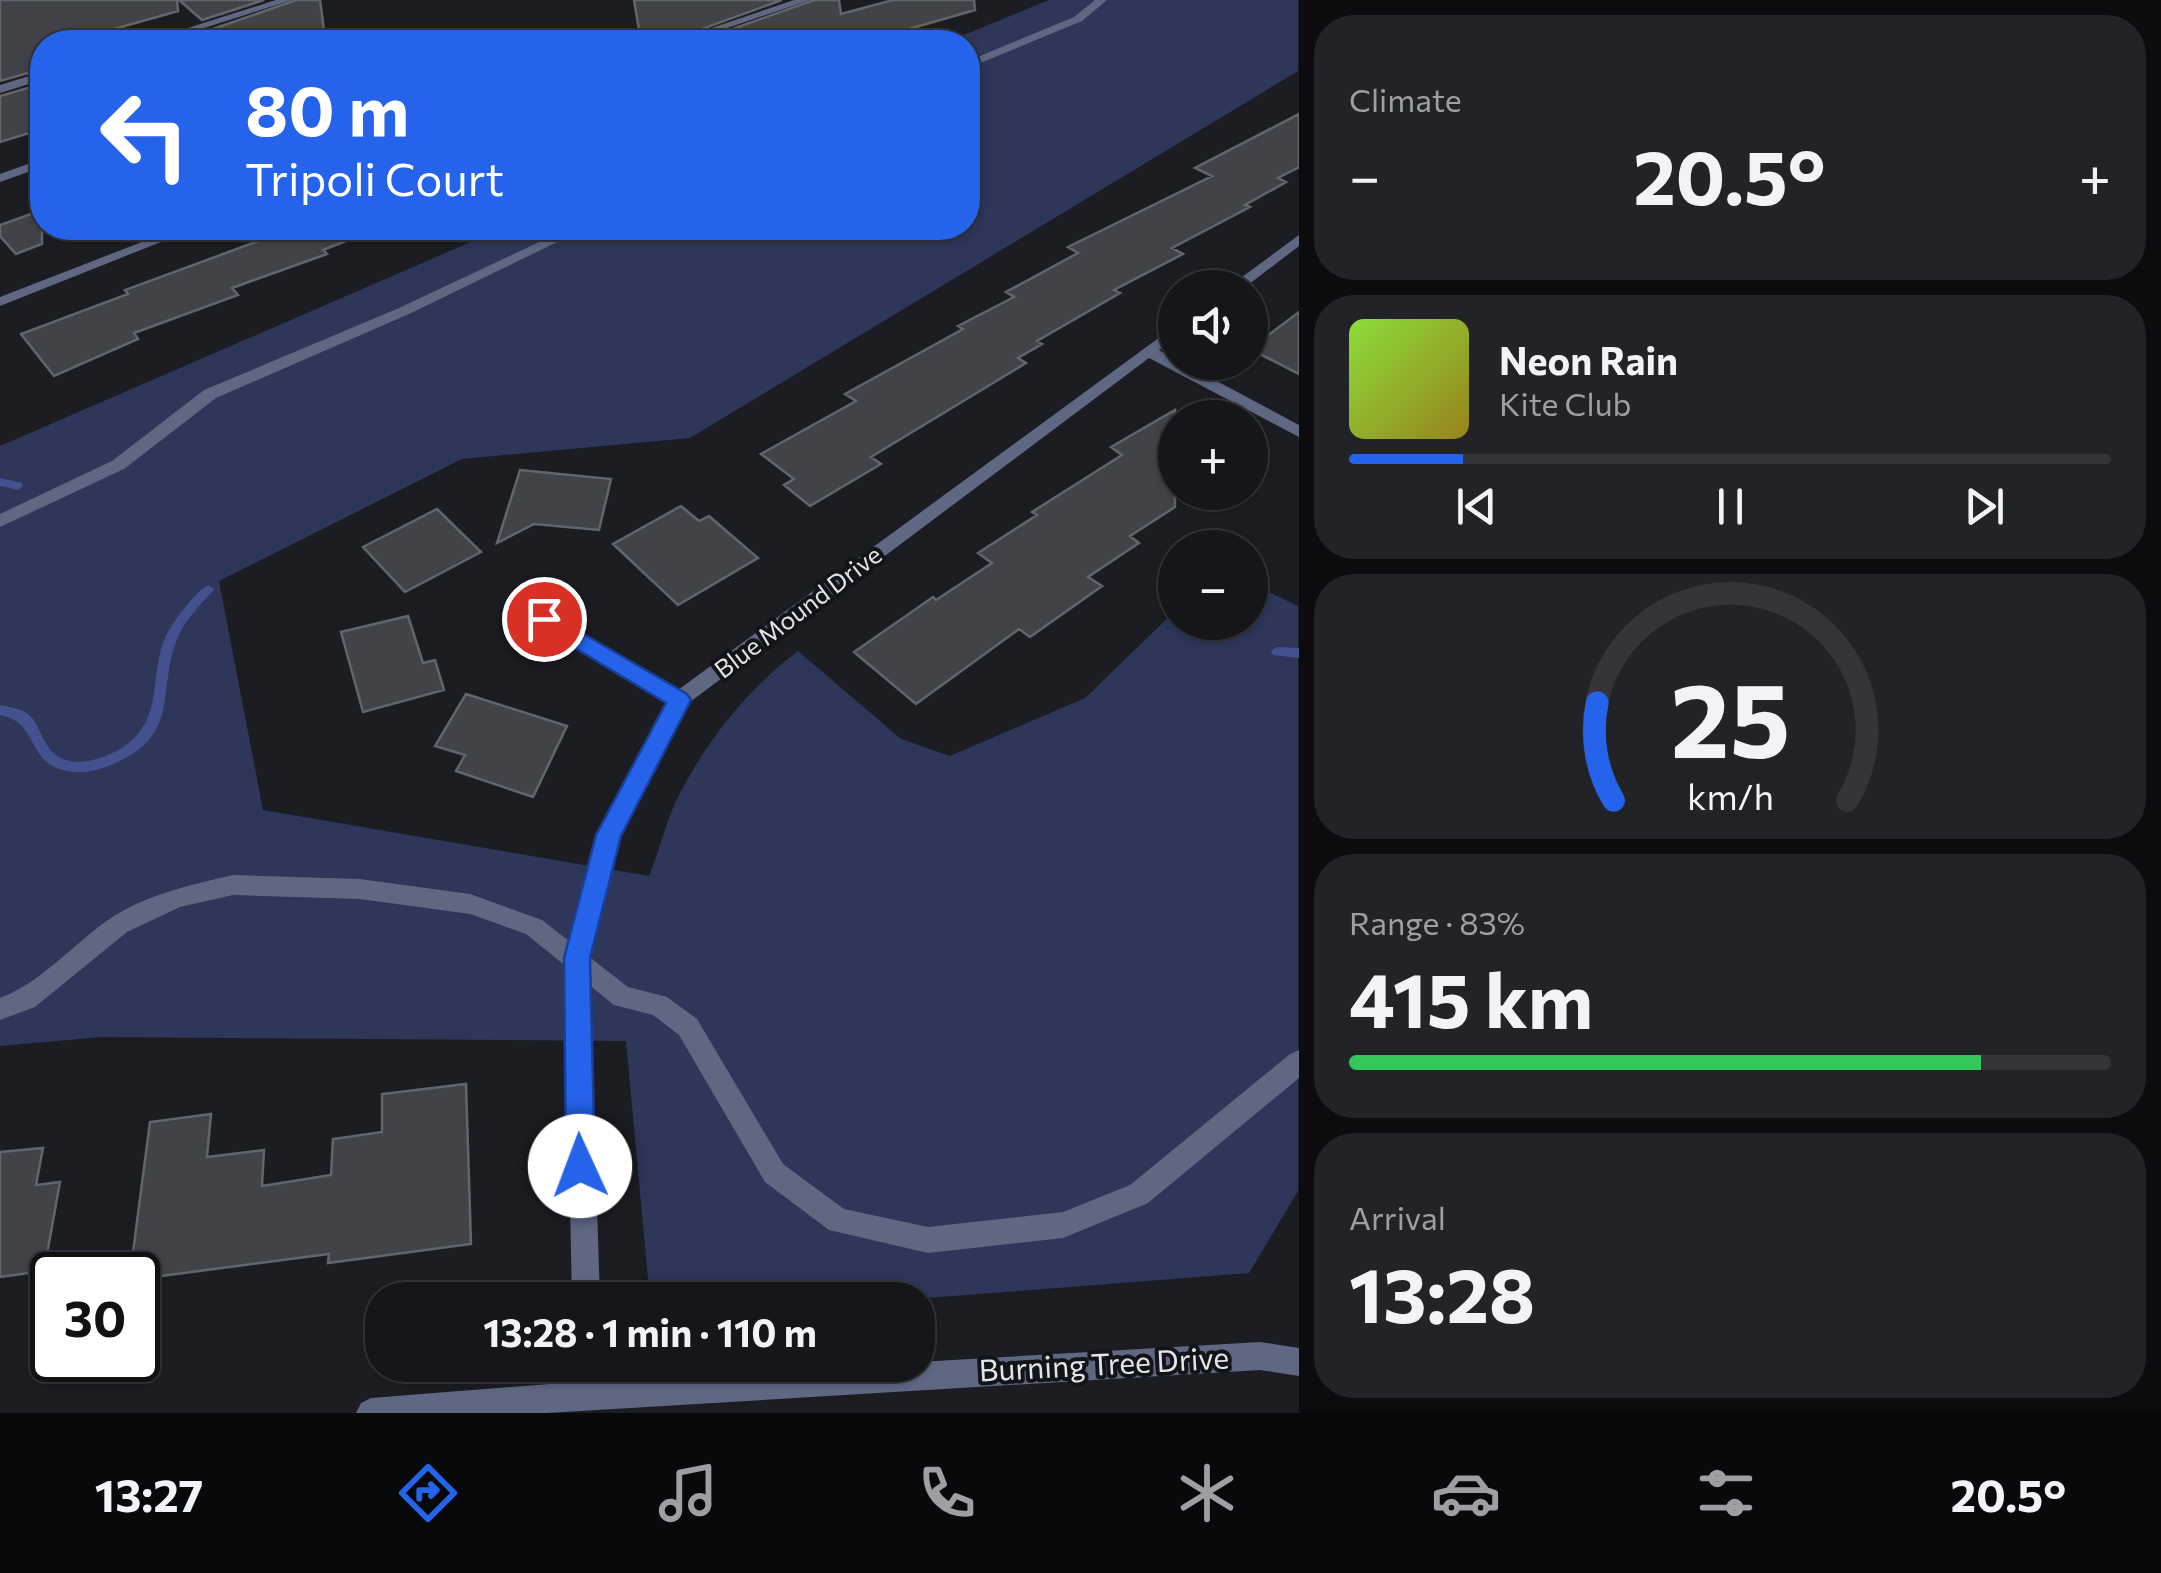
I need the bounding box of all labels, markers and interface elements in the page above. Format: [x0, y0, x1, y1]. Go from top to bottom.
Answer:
text: 80 m [245, 65, 409, 150]
icon: left [80, 70, 210, 200]
text: Climate [1349, 79, 1462, 119]
text: 20.5° [1633, 129, 1826, 220]
text: − [1349, 141, 1380, 208]
text: + [2079, 141, 2111, 208]
text: Tripoli Court [245, 150, 504, 205]
map controls [1158, 270, 1268, 640]
button: sound [1158, 270, 1268, 380]
text: Neon Rain [1499, 336, 1678, 383]
text: Kite Club [1499, 383, 1631, 423]
button: + [1158, 400, 1268, 510]
icon: previous [1449, 479, 1504, 534]
icon: pause [1703, 479, 1758, 534]
icon: next [1957, 479, 2012, 534]
button: − [1158, 530, 1268, 640]
street label: Blue Mound Drive [708, 539, 887, 684]
pin [502, 577, 587, 662]
icon: arrive [517, 592, 572, 647]
text: 25 [1670, 652, 1790, 779]
text: km/h [1687, 774, 1773, 817]
text: Range · 83% [1349, 902, 1525, 942]
text: 415 km [1349, 952, 1593, 1043]
position arrow [528, 1114, 632, 1218]
text: Arrival [1349, 1197, 1446, 1237]
text: 13:28 [1349, 1247, 1535, 1338]
speed limit sign: 30 [30, 1252, 160, 1382]
text: 13:28 · 1 min · 110 m [483, 1308, 817, 1355]
street label: Burning Tree Drive [978, 1337, 1230, 1388]
icon: directions [393, 1458, 463, 1528]
icon: music [653, 1458, 723, 1528]
icon: phone [912, 1458, 982, 1528]
icon: climate [1172, 1458, 1242, 1528]
icon: car [1431, 1458, 1501, 1528]
icon: filters [1691, 1458, 1761, 1528]
text: 13:27 [95, 1466, 203, 1521]
text: 20.5° [1951, 1466, 2066, 1521]

